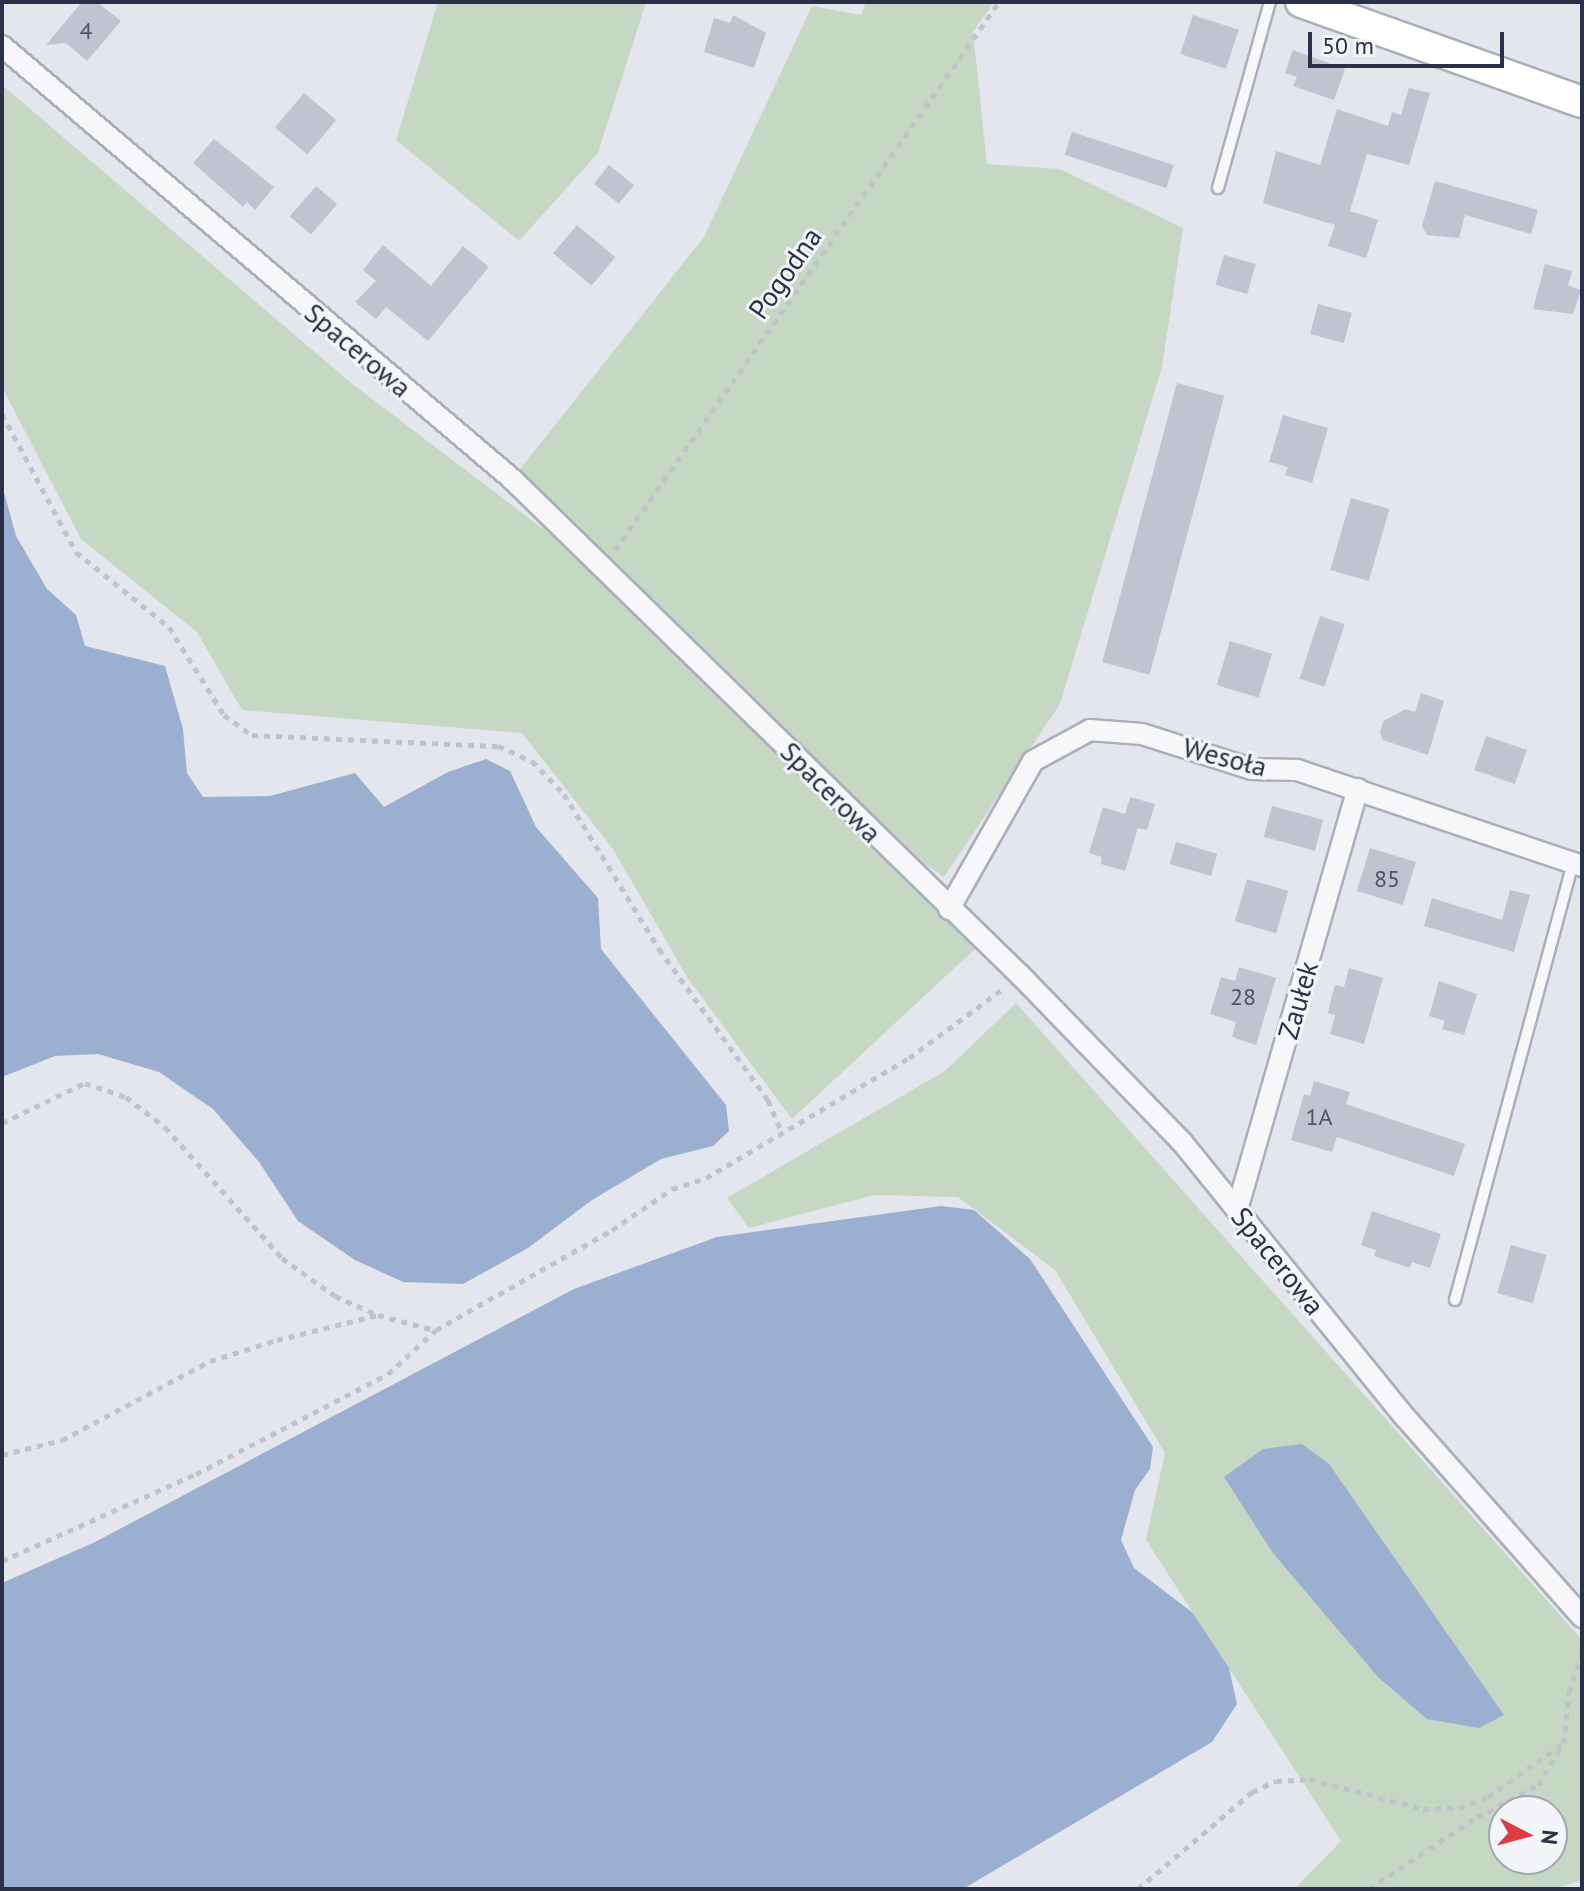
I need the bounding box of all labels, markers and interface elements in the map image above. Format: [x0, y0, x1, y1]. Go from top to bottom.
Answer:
scale bar [1312, 16, 1508, 66]
house number: 4 [79, 17, 93, 45]
text: 50 m [1322, 30, 1374, 61]
street label: Pogodna [741, 221, 829, 325]
street label: Spacerowa [298, 296, 418, 404]
street label: Wesoła [1180, 730, 1270, 784]
street label: Spacerowa [774, 735, 888, 849]
house number: 85 [1374, 865, 1400, 893]
street label: Zaułek [1271, 957, 1325, 1043]
house number: 28 [1230, 983, 1256, 1011]
house number: 1A [1305, 1103, 1333, 1131]
street label: Spacerowa [1224, 1200, 1332, 1322]
north arrow [1488, 1795, 1568, 1875]
text: N [1535, 1829, 1565, 1846]

